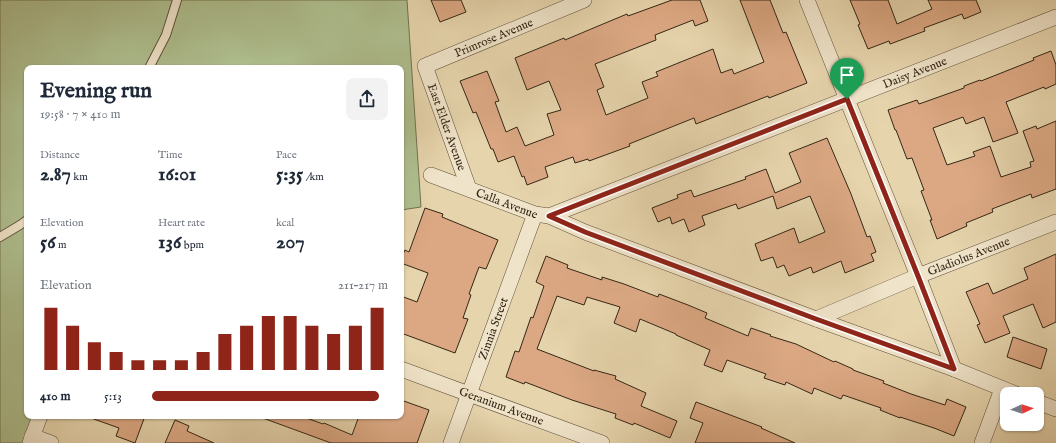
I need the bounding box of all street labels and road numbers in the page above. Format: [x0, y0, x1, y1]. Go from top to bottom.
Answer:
street label: Primrose Avenue [452, 15, 536, 61]
street label: Daisy Avenue [881, 53, 950, 92]
street label: East Elder Avenue [424, 82, 469, 173]
street label: Calla Avenue [474, 185, 540, 222]
street label: Gladiolus Avenue [925, 234, 1012, 280]
street label: Zinnia Street [475, 295, 512, 362]
street label: Geranium Avenue [457, 384, 546, 429]

